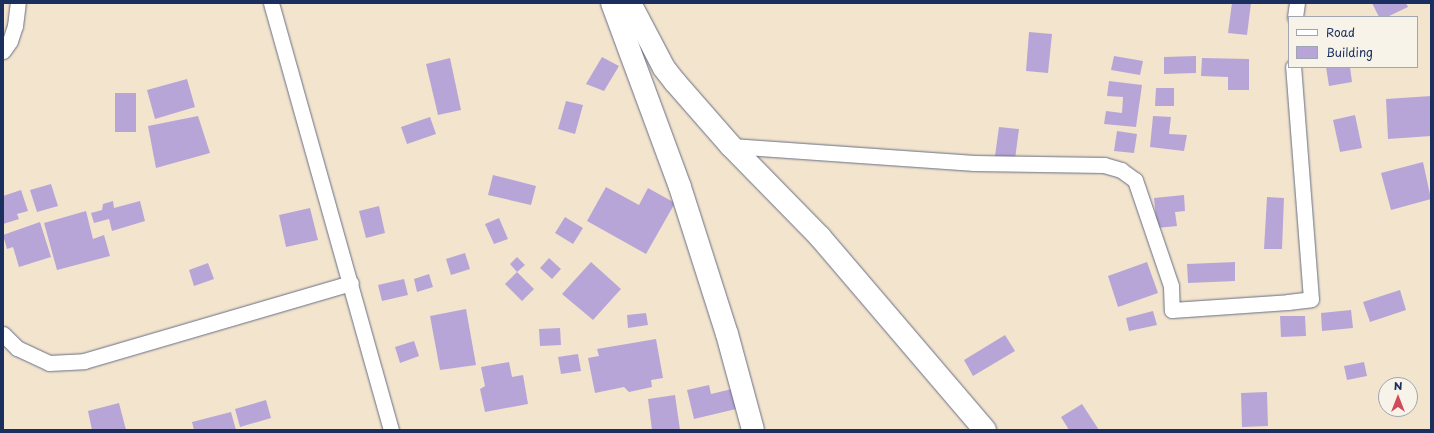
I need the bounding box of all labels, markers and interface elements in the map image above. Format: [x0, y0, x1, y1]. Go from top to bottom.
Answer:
legend [1288, 16, 1418, 68]
text: Road [1326, 23, 1355, 41]
text: Building [1326, 43, 1373, 61]
north arrow [1378, 377, 1418, 417]
text: N [1394, 377, 1402, 394]

